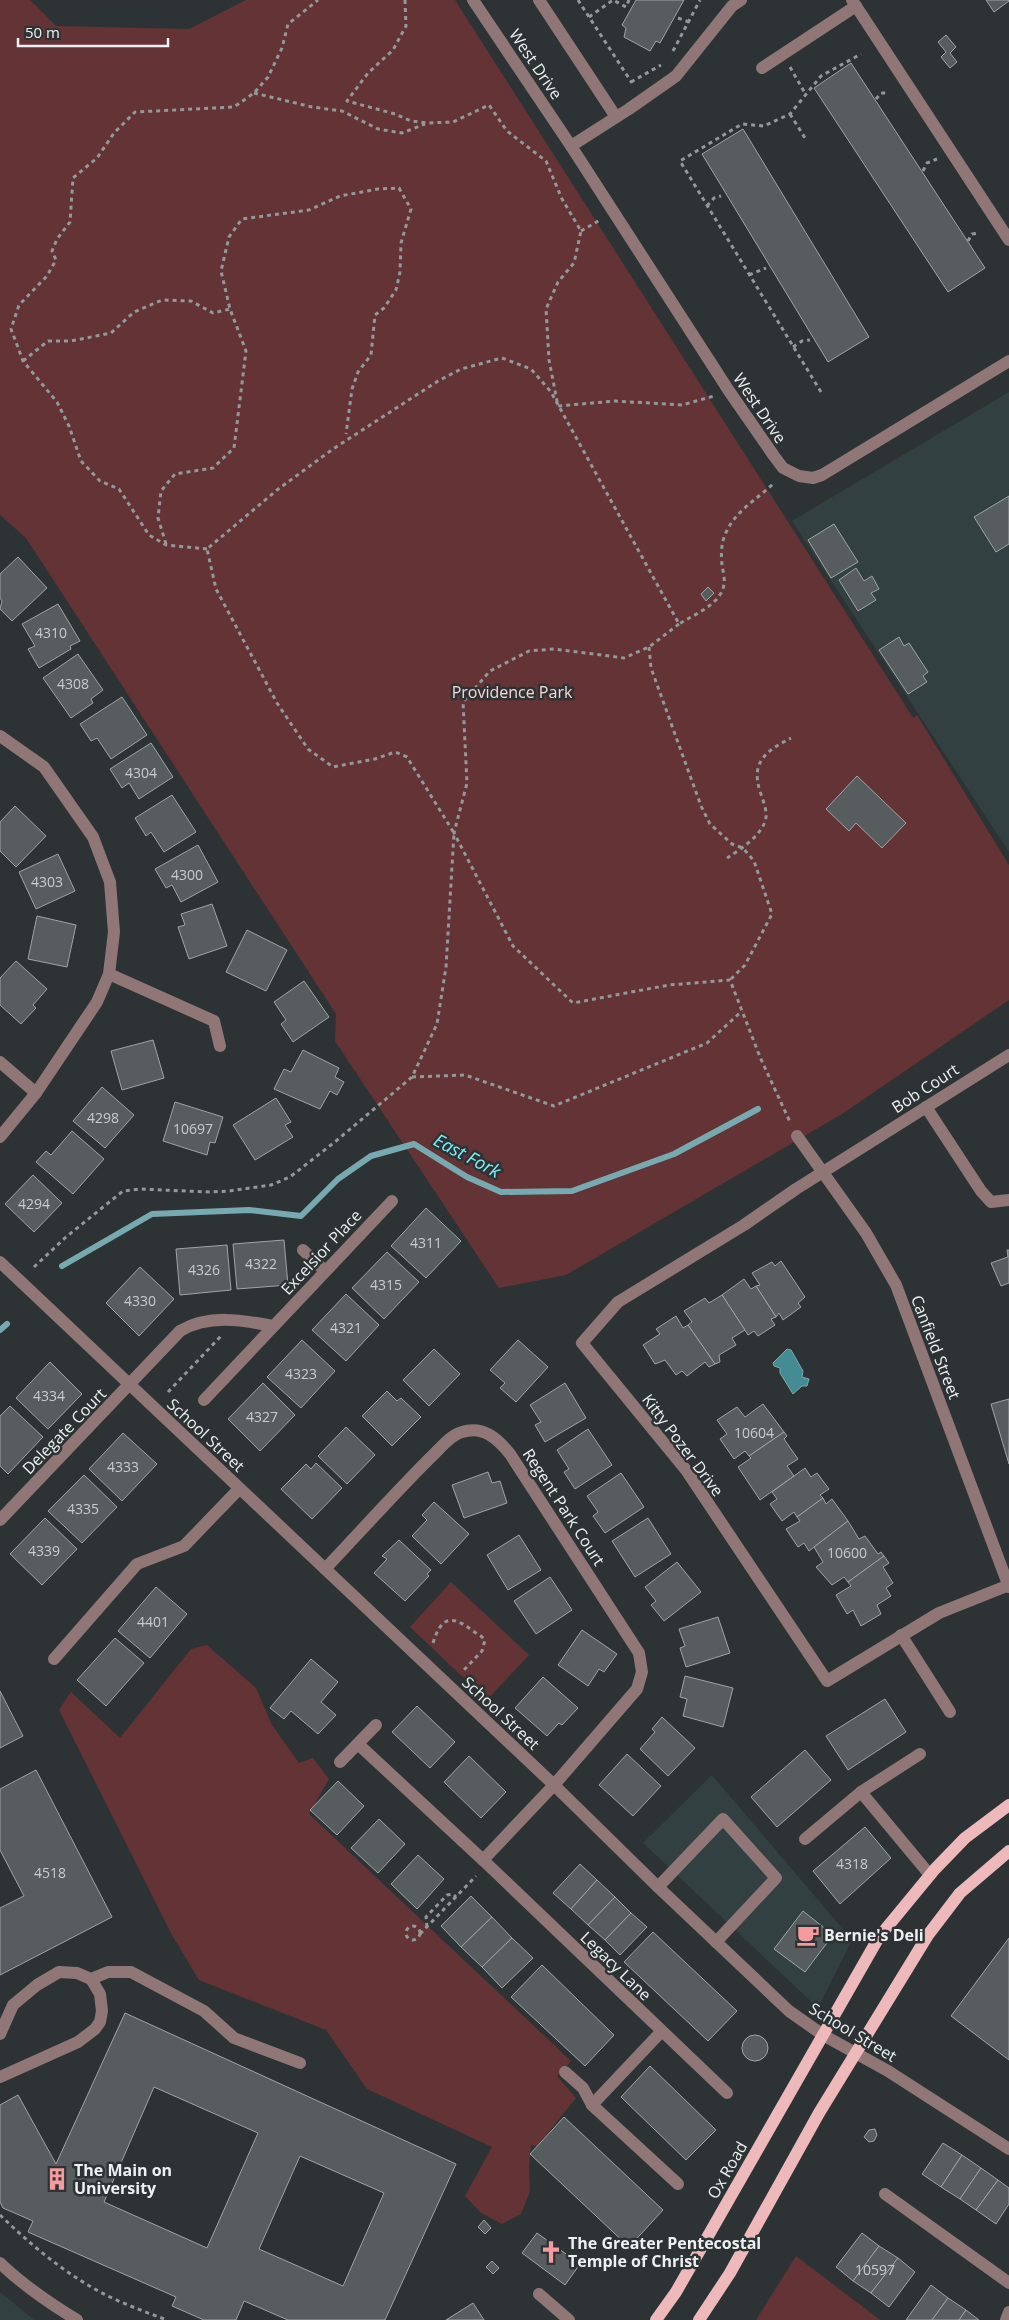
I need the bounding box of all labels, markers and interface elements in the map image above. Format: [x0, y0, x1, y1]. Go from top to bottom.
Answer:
scale bar [18, 15, 168, 47]
text: 50 m [25, 22, 60, 42]
street label: West Drive [504, 25, 568, 103]
street label: West Drive [728, 369, 792, 447]
house number: 4310 [35, 623, 67, 642]
house number: 4308 [57, 674, 89, 693]
park label: Providence Park [452, 681, 573, 703]
house number: 4304 [125, 763, 157, 782]
house number: 4300 [171, 865, 203, 884]
house number: 4303 [31, 872, 63, 891]
street label: Bob Court [887, 1058, 963, 1118]
house number: 4298 [87, 1108, 119, 1127]
house number: 10697 [173, 1119, 213, 1138]
water label: East Fork [430, 1128, 506, 1183]
house number: 4294 [18, 1194, 50, 1213]
street label: Excelsior Place [276, 1205, 366, 1299]
house number: 4311 [410, 1233, 442, 1252]
house number: 4322 [245, 1254, 277, 1273]
house number: 4326 [188, 1260, 220, 1279]
house number: 4315 [370, 1275, 402, 1294]
house number: 4330 [124, 1291, 156, 1310]
street label: Canfield Street [906, 1292, 966, 1403]
house number: 4321 [330, 1318, 362, 1337]
house number: 4323 [285, 1364, 317, 1383]
street label: Delegate Court [17, 1383, 111, 1479]
house number: 4334 [33, 1386, 65, 1405]
street label: Kitty Pozer Drive [637, 1389, 729, 1501]
street label: School Street [163, 1393, 250, 1477]
house number: 4327 [246, 1407, 278, 1426]
house number: 10604 [734, 1423, 774, 1442]
street label: Regent Park Court [518, 1444, 610, 1570]
house number: 4333 [107, 1457, 139, 1476]
house number: 4335 [67, 1499, 99, 1518]
house number: 4339 [28, 1541, 60, 1560]
house number: 10600 [827, 1543, 867, 1562]
house number: 4401 [137, 1612, 169, 1631]
street label: School Street [458, 1671, 545, 1755]
house number: 4318 [836, 1854, 868, 1873]
house number: 4518 [34, 1863, 66, 1882]
cafe icon: Bernie's Deli [795, 1922, 821, 1948]
place label: Bernie's Deli [824, 1924, 924, 1946]
street label: Legacy Lane [576, 1927, 656, 2005]
street label: School Street [805, 1997, 901, 2067]
street label: Ox Road [702, 2137, 752, 2203]
place label: The Main on University [74, 2159, 172, 2199]
building icon: The Main on University [44, 2166, 70, 2192]
place label: The Greater Pentecostal Temple of Christ [568, 2232, 761, 2272]
church icon: The Greater Pentecostal Temple of Christ [538, 2239, 564, 2265]
house number: 10597 [855, 2260, 895, 2279]

